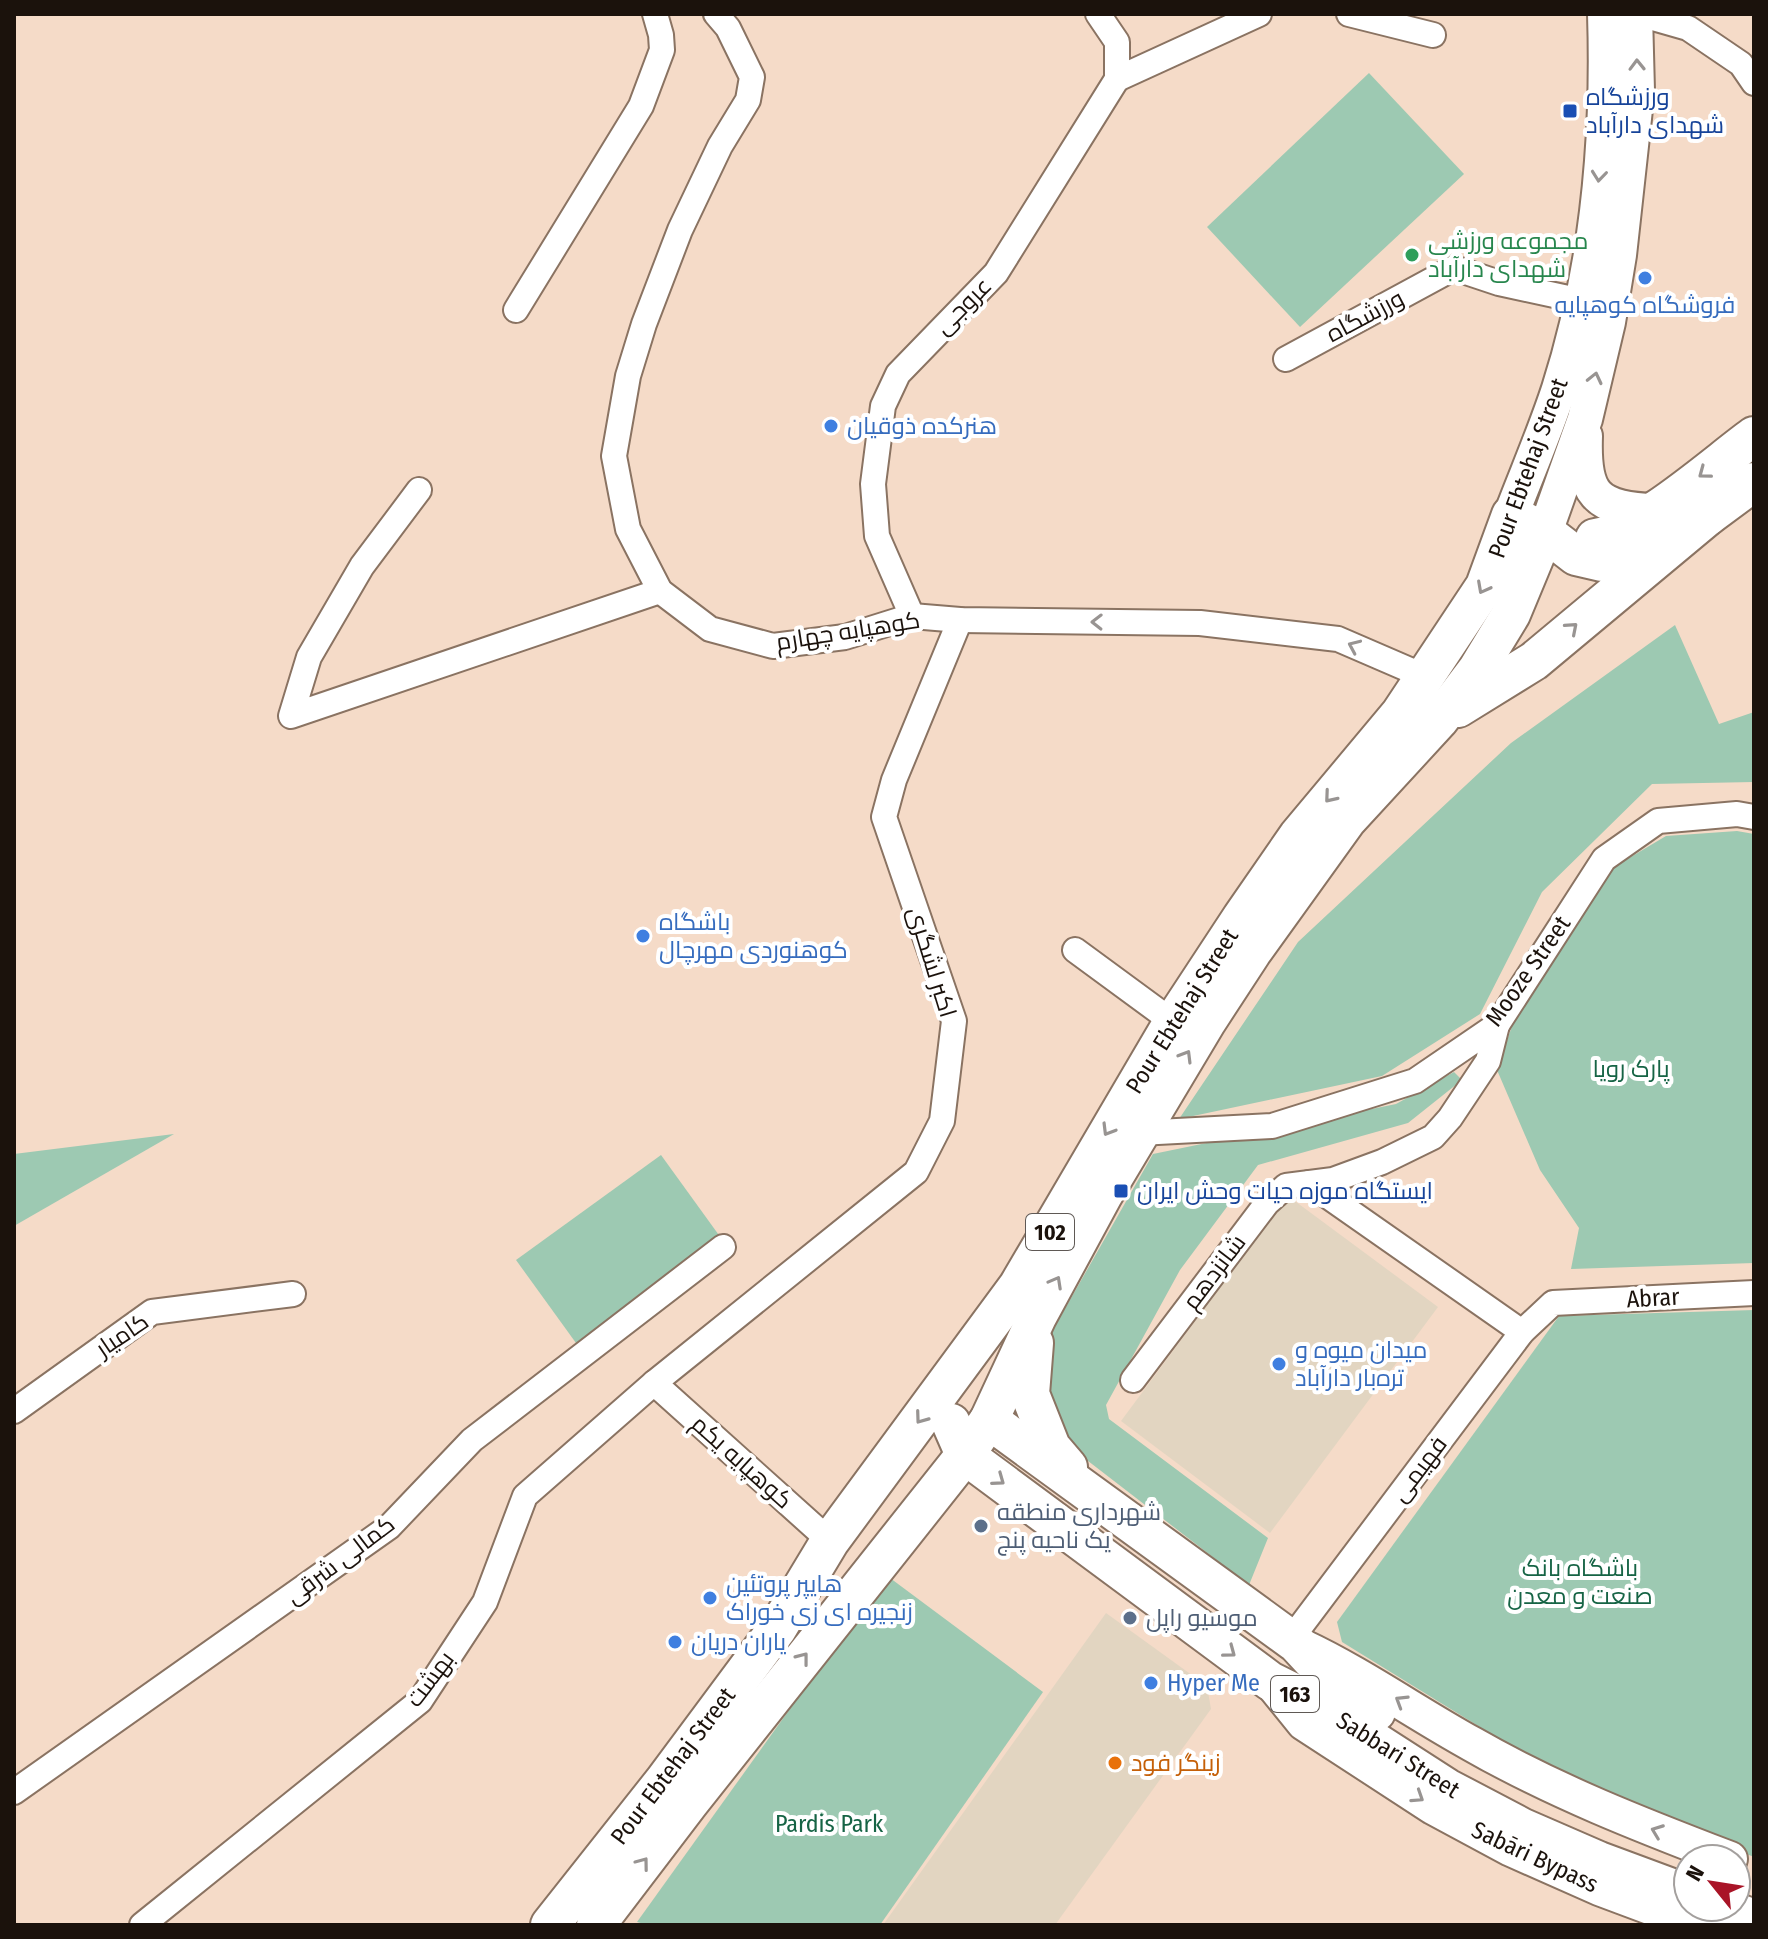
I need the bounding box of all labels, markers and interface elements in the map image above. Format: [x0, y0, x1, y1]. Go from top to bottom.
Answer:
one-way arrow [1628, 58, 1646, 71]
place label: ورزشگاه شهدای دارآباد [1586, 83, 1724, 139]
marker: ورزشگاه شهدای دارآباد [1561, 102, 1579, 120]
one-way arrow [1591, 169, 1608, 182]
place label: مجموعه ورزشی شهدای دارآباد [1428, 227, 1588, 283]
marker: مجموعه ورزشی شهدای دارآباد [1403, 246, 1421, 264]
marker: فروشگاه کوهپایه [1636, 269, 1654, 287]
street label: عروجی [929, 272, 997, 340]
street label: ورزشگاه [1322, 284, 1408, 348]
place label: فروشگاه کوهپایه [1555, 291, 1735, 320]
one-way arrow [1586, 372, 1603, 385]
street label: Pour Ebtehaj Street [1482, 374, 1574, 562]
place label: هنرکده ذوقیان [847, 412, 997, 440]
marker: هنرکده ذوقیان [822, 417, 840, 435]
one-way arrow [1698, 464, 1713, 478]
one-way arrow [1477, 579, 1492, 594]
street label: کوهپایه چهارم [774, 606, 922, 658]
one-way arrow [1090, 613, 1103, 631]
one-way arrow [1562, 623, 1577, 638]
one-way arrow [1348, 640, 1363, 656]
one-way arrow [1325, 788, 1340, 803]
street label: اکبر لشگری [902, 903, 962, 1021]
place label: باشگاه کوهنوردی مهرچال [659, 908, 848, 966]
street label: Mooze Street [1480, 910, 1576, 1031]
street label: Pour Ebtehaj Street [1120, 923, 1244, 1099]
marker: باشگاه کوهنوردی مهرچال [634, 927, 652, 945]
one-way arrow [1176, 1050, 1192, 1065]
park label: پارک رویا [1592, 1055, 1670, 1085]
one-way arrow [1103, 1121, 1118, 1136]
place label: ایستگاه موزه حیات وحش ایران [1137, 1177, 1433, 1205]
marker: ایستگاه موزه حیات وحش ایران [1112, 1182, 1130, 1200]
road number: 102 [1026, 1214, 1074, 1250]
street label: شانزدهم [1177, 1229, 1253, 1316]
one-way arrow [1047, 1275, 1062, 1290]
street label: Abrar [1626, 1283, 1681, 1313]
street label: کامیار [88, 1307, 154, 1364]
place label: میدان میوه و تره‌بار دارآباد [1295, 1336, 1427, 1392]
marker: میدان میوه و تره‌بار دارآباد [1270, 1355, 1288, 1373]
street label: کوهپایه یکم [684, 1409, 798, 1516]
one-way arrow [917, 1409, 931, 1423]
street label: فهیمی [1385, 1431, 1453, 1507]
one-way arrow [990, 1471, 1005, 1485]
place label: شهرداری منطقه یک ناحیه پنج [997, 1498, 1161, 1556]
street label: کمالی شرقی [280, 1510, 400, 1610]
marker: شهرداری منطقه یک ناحیه پنج [972, 1517, 990, 1535]
park label: باشگاه بانک صنعت و معدن [1507, 1554, 1653, 1610]
place label: هایپر پروتئین زنجیره ای زی خوراک [726, 1570, 913, 1626]
marker: هایپر پروتئین زنجیره ای زی خوراک [701, 1589, 719, 1607]
place label: موسیو راپل [1146, 1604, 1258, 1634]
marker: موسیو راپل [1121, 1609, 1139, 1627]
place label: یاران دریان [691, 1628, 787, 1656]
marker: یاران دریان [666, 1633, 684, 1651]
one-way arrow [1222, 1642, 1236, 1656]
street label: بهشت [400, 1646, 460, 1712]
one-way arrow [793, 1653, 808, 1667]
place label: Hyper Me [1167, 1669, 1260, 1697]
marker: Hyper Me [1142, 1674, 1160, 1692]
road number: 163 [1271, 1676, 1319, 1712]
street label: Pour Ebtehaj Street [605, 1682, 741, 1850]
one-way arrow [1395, 1695, 1410, 1710]
street label: Sabbari Street [1331, 1706, 1465, 1804]
place label: زینگر فود [1131, 1749, 1221, 1777]
marker: زینگر فود [1106, 1754, 1124, 1772]
one-way arrow [1409, 1787, 1424, 1802]
park label: Pardis Park [775, 1810, 884, 1838]
street label: Sabāri Bypass [1467, 1816, 1603, 1898]
one-way arrow [1651, 1824, 1665, 1841]
north arrow [1672, 1843, 1752, 1923]
one-way arrow [634, 1857, 648, 1872]
text: N [1680, 1861, 1710, 1886]

